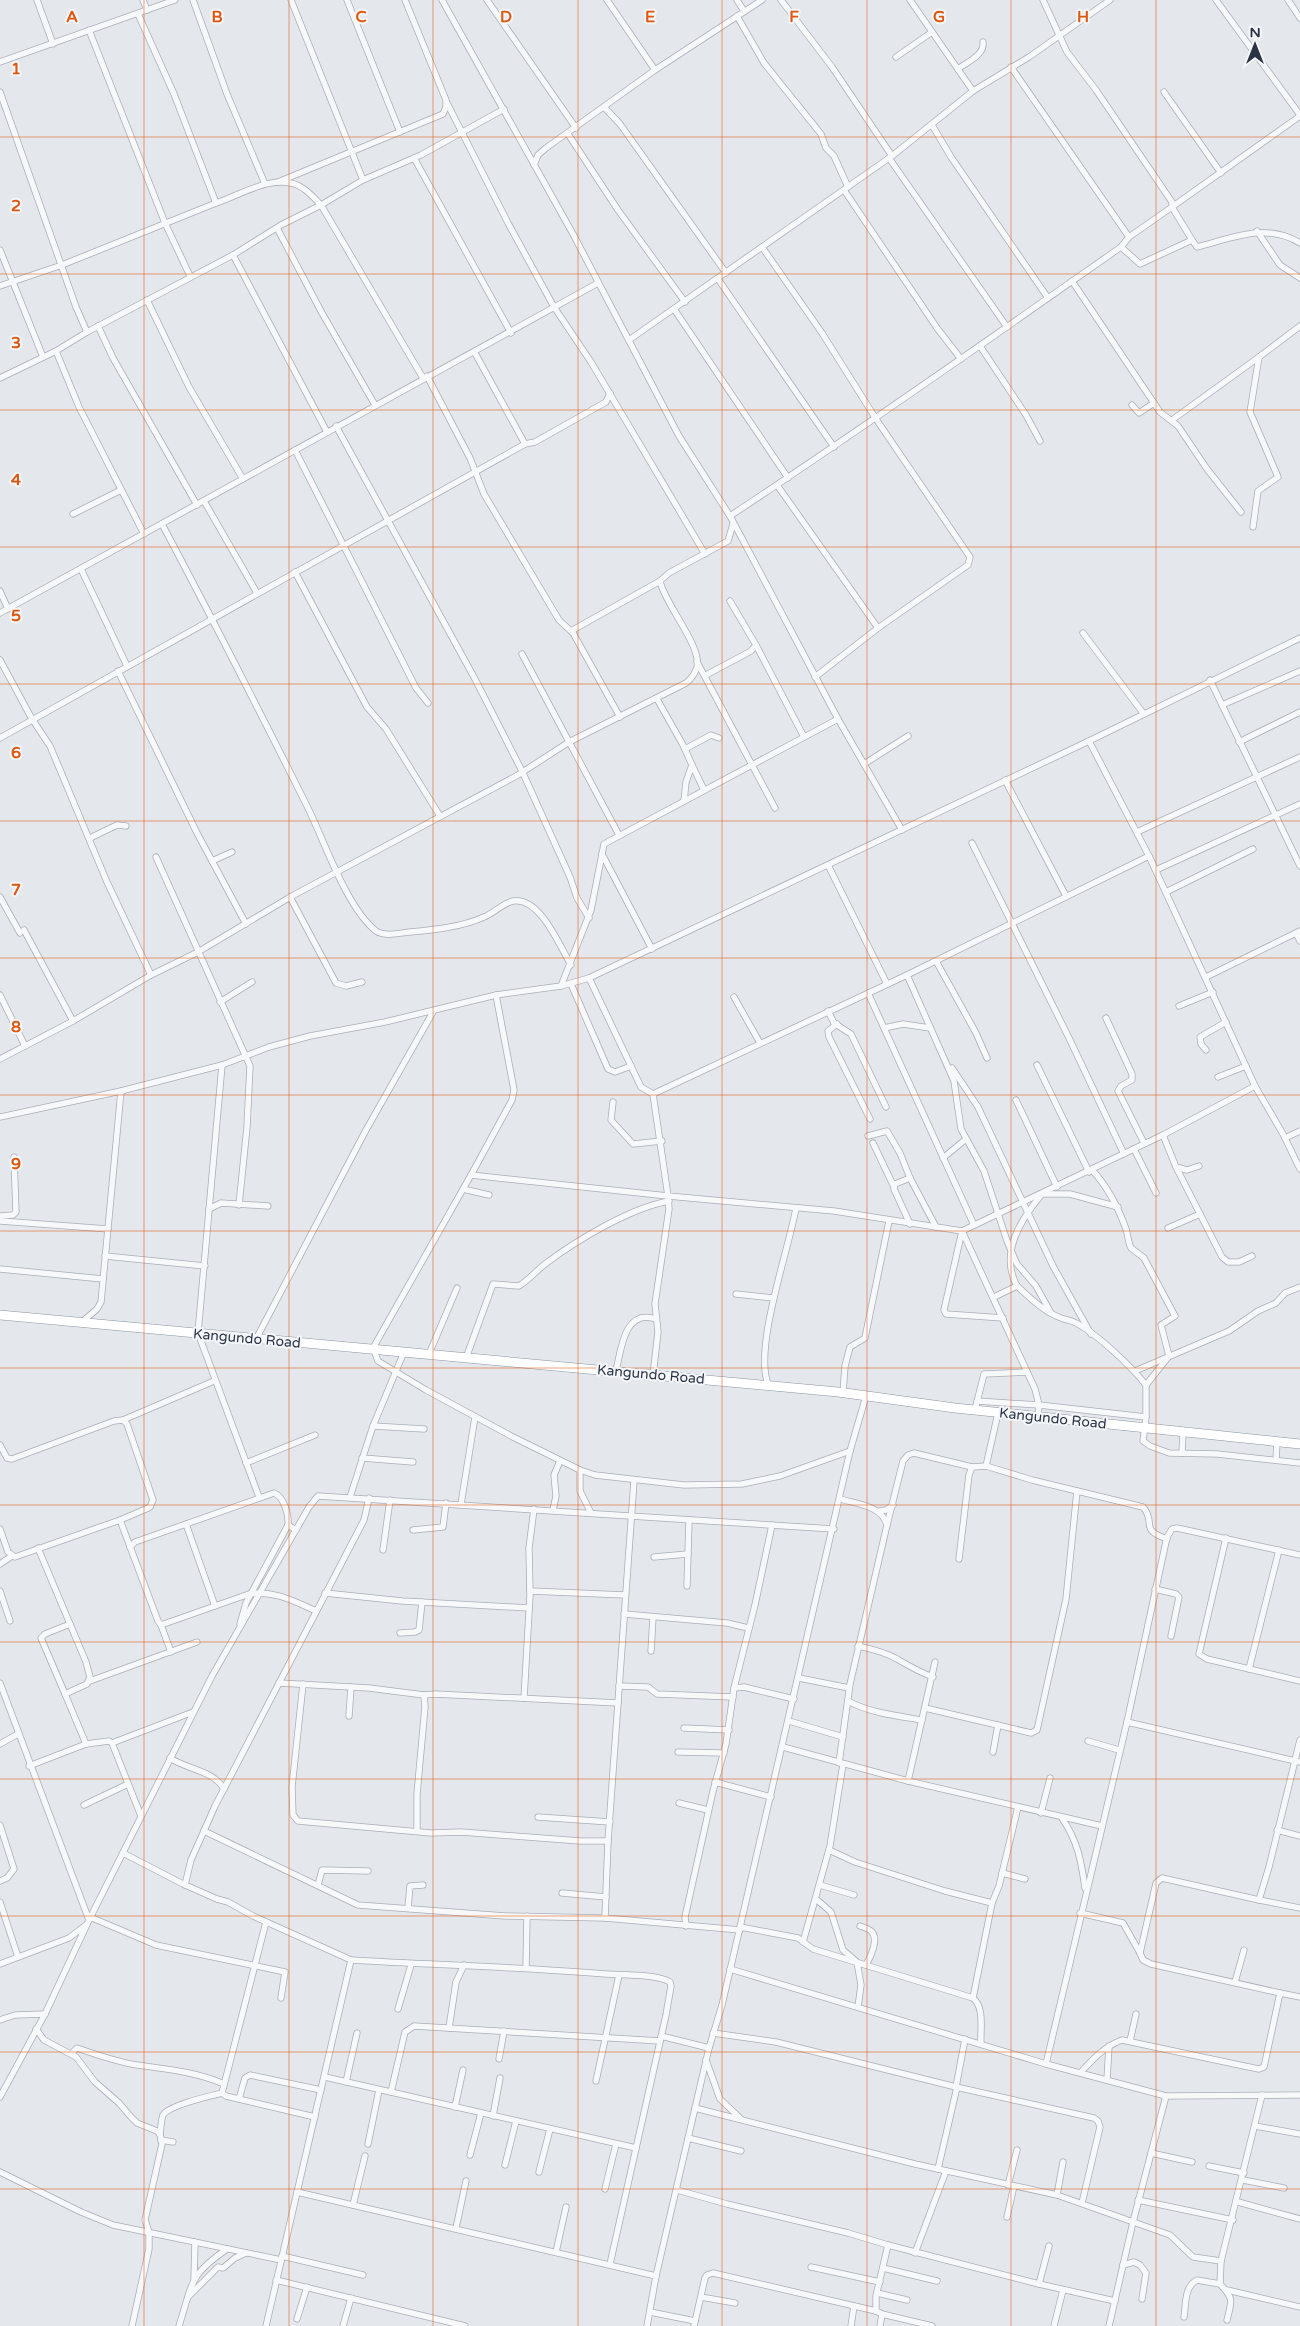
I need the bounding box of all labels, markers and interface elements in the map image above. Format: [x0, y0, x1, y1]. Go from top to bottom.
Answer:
text: A [66, 7, 78, 27]
text: B [211, 7, 223, 27]
text: C [355, 7, 367, 27]
text: D [500, 7, 512, 27]
text: E [645, 7, 655, 27]
text: F [789, 7, 799, 27]
text: G [933, 7, 945, 27]
text: H [1077, 7, 1089, 27]
north arrow [1230, 20, 1280, 70]
text: N [1249, 24, 1261, 41]
text: 1 [11, 59, 21, 79]
text: 2 [11, 196, 21, 216]
text: 3 [11, 333, 21, 353]
text: 4 [11, 470, 21, 490]
text: 5 [11, 606, 21, 626]
text: 6 [11, 743, 21, 763]
text: 7 [11, 880, 21, 900]
text: 8 [11, 1017, 21, 1037]
text: 9 [11, 1154, 21, 1174]
street label: Kangundo Road [193, 1325, 301, 1352]
street label: Kangundo Road [597, 1361, 705, 1388]
street label: Kangundo Road [998, 1404, 1107, 1433]

